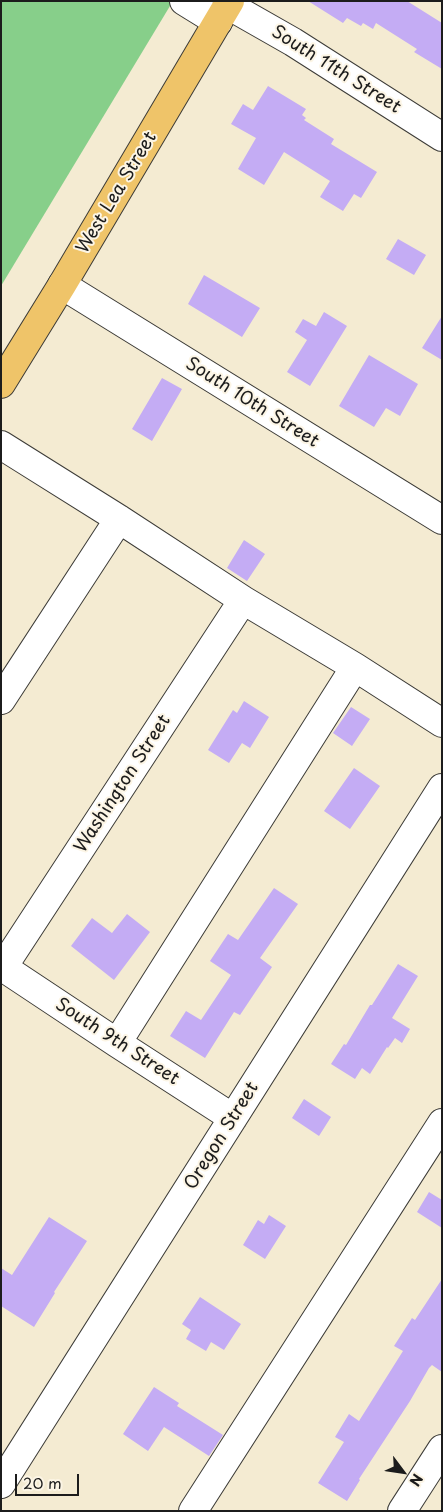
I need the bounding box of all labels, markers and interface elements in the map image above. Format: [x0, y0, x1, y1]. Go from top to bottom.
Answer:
street label: South 11th Street [267, 22, 405, 118]
street label: West Lea Street [72, 128, 162, 258]
street label: South 10th Street [181, 353, 323, 453]
street label: Washington Street [70, 711, 176, 857]
street label: South 9th Street [51, 994, 183, 1090]
street label: Oregon Street [180, 1078, 264, 1194]
north arrow [378, 1447, 428, 1497]
scale bar [18, 1464, 81, 1496]
text: N [404, 1470, 428, 1490]
text: 20 m [23, 1471, 62, 1494]

